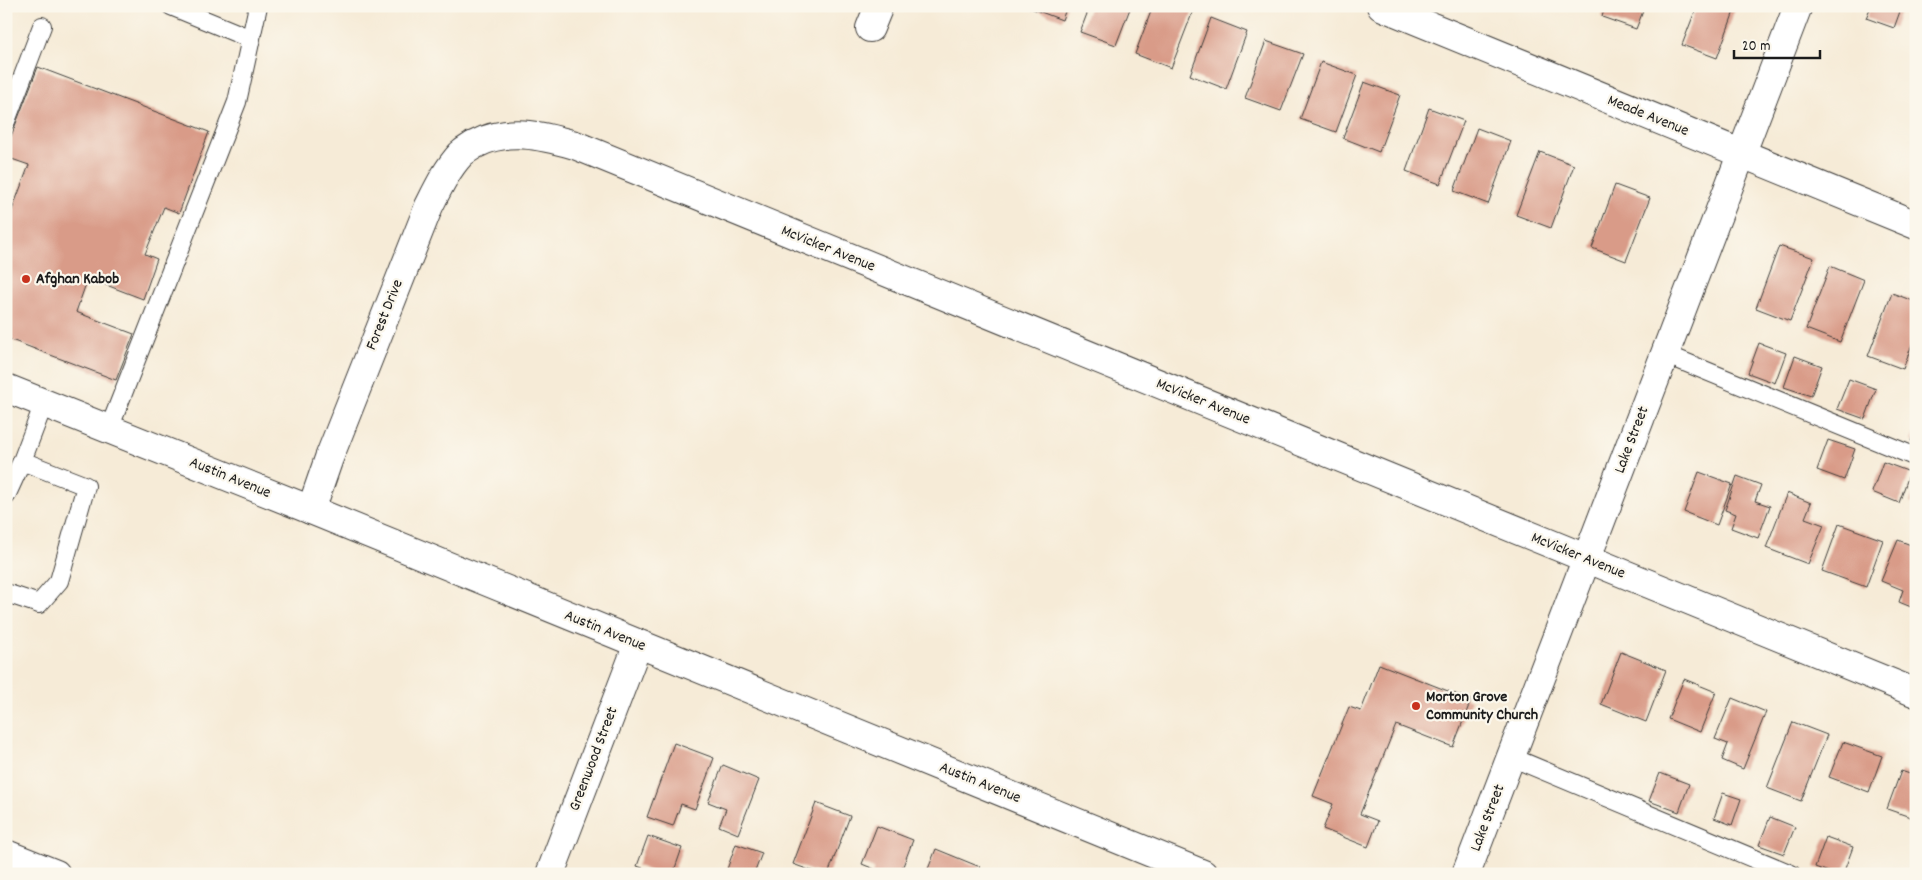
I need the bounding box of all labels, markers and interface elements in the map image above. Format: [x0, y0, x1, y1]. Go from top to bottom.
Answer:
scale bar [1734, 28, 1821, 60]
text: 20 m [1742, 36, 1770, 58]
street label: Meade Avenue [1604, 89, 1692, 143]
street label: McVicker Avenue [777, 220, 879, 278]
place label: Afghan Kabob [36, 268, 119, 291]
marker: Afghan Kabob [20, 273, 32, 285]
street label: Forest Drive [360, 276, 410, 354]
street label: McVicker Avenue [1152, 373, 1254, 431]
street label: Lake Street [1609, 403, 1655, 477]
street label: Austin Avenue [186, 451, 274, 505]
street label: McVicker Avenue [1527, 527, 1629, 585]
street label: Austin Avenue [561, 604, 649, 658]
place label: Morton Grove Community Church [1426, 686, 1538, 727]
marker: Morton Grove Community Church [1410, 700, 1422, 712]
street label: Greenwood Street [564, 703, 624, 815]
street label: Austin Avenue [936, 756, 1024, 810]
street label: Lake Street [1465, 781, 1511, 855]

